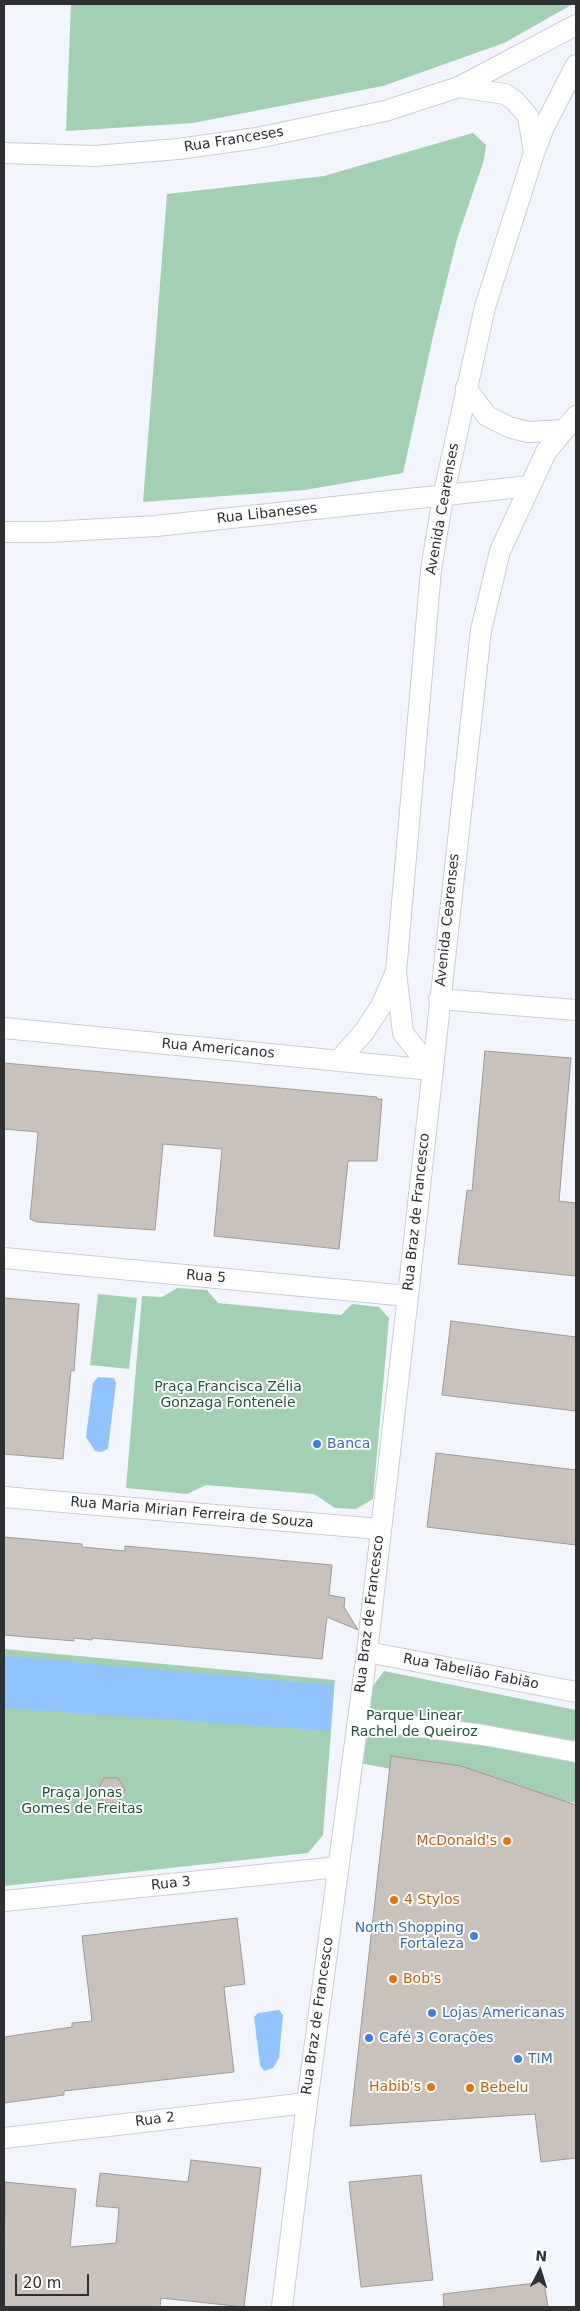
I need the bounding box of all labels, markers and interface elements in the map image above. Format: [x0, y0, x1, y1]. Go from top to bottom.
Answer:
street label: Rua Franceses [183, 124, 285, 156]
street label: Avenida Cearenses [423, 442, 463, 576]
street label: Rua Libaneses [216, 500, 318, 528]
street label: Avenida Cearenses [433, 853, 463, 987]
street label: Rua Americanos [161, 1036, 275, 1062]
street label: Rua Braz de Francesco [400, 1132, 434, 1292]
street label: Rua 5 [185, 1267, 227, 1287]
park label: Praça Francisca Zélia Gonzaga Fontenele [154, 1379, 302, 1411]
place label: Banca [327, 1436, 370, 1452]
marker: Banca [311, 1438, 323, 1450]
street label: Rua Maria Mirian Ferreira de Souza [70, 1494, 314, 1532]
street label: Rua Braz de Francesco [352, 1534, 388, 1694]
street label: Rua Tabelião Fabião [402, 1651, 540, 1693]
park label: Parque Linear Rachel de Queiroz [350, 1708, 478, 1740]
park label: Praça Jonas Gomes de Freitas [21, 1785, 143, 1818]
place label: McDonald's [417, 1833, 497, 1849]
marker: McDonald's [501, 1835, 513, 1847]
street label: Rua 3 [150, 1874, 192, 1894]
place label: 4 Stylos [404, 1892, 460, 1908]
marker: 4 Stylos [388, 1894, 400, 1906]
place label: North Shopping Fortaleza [355, 1920, 464, 1952]
marker: North Shopping Fortaleza [468, 1930, 480, 1942]
street label: Rua Braz de Francesco [299, 1936, 337, 2096]
place label: Bob's [403, 1971, 441, 1987]
marker: Bob's [387, 1973, 399, 1985]
place label: Lojas Americanas [442, 2005, 565, 2021]
marker: Lojas Americanas [426, 2007, 438, 2019]
place label: Café 3 Corações [379, 2030, 494, 2046]
marker: Café 3 Corações [363, 2032, 375, 2044]
place label: TIM [528, 2051, 553, 2067]
marker: TIM [512, 2053, 524, 2065]
place label: Habib's [369, 2079, 421, 2095]
place label: Bebelu [480, 2080, 528, 2096]
marker: Habib's [425, 2081, 437, 2093]
marker: Bebelu [464, 2082, 476, 2094]
street label: Rua 2 [134, 2109, 176, 2131]
north arrow [515, 2246, 565, 2296]
text: N [535, 2248, 548, 2265]
scale bar [18, 2264, 91, 2296]
text: 20 m [23, 2274, 61, 2292]

